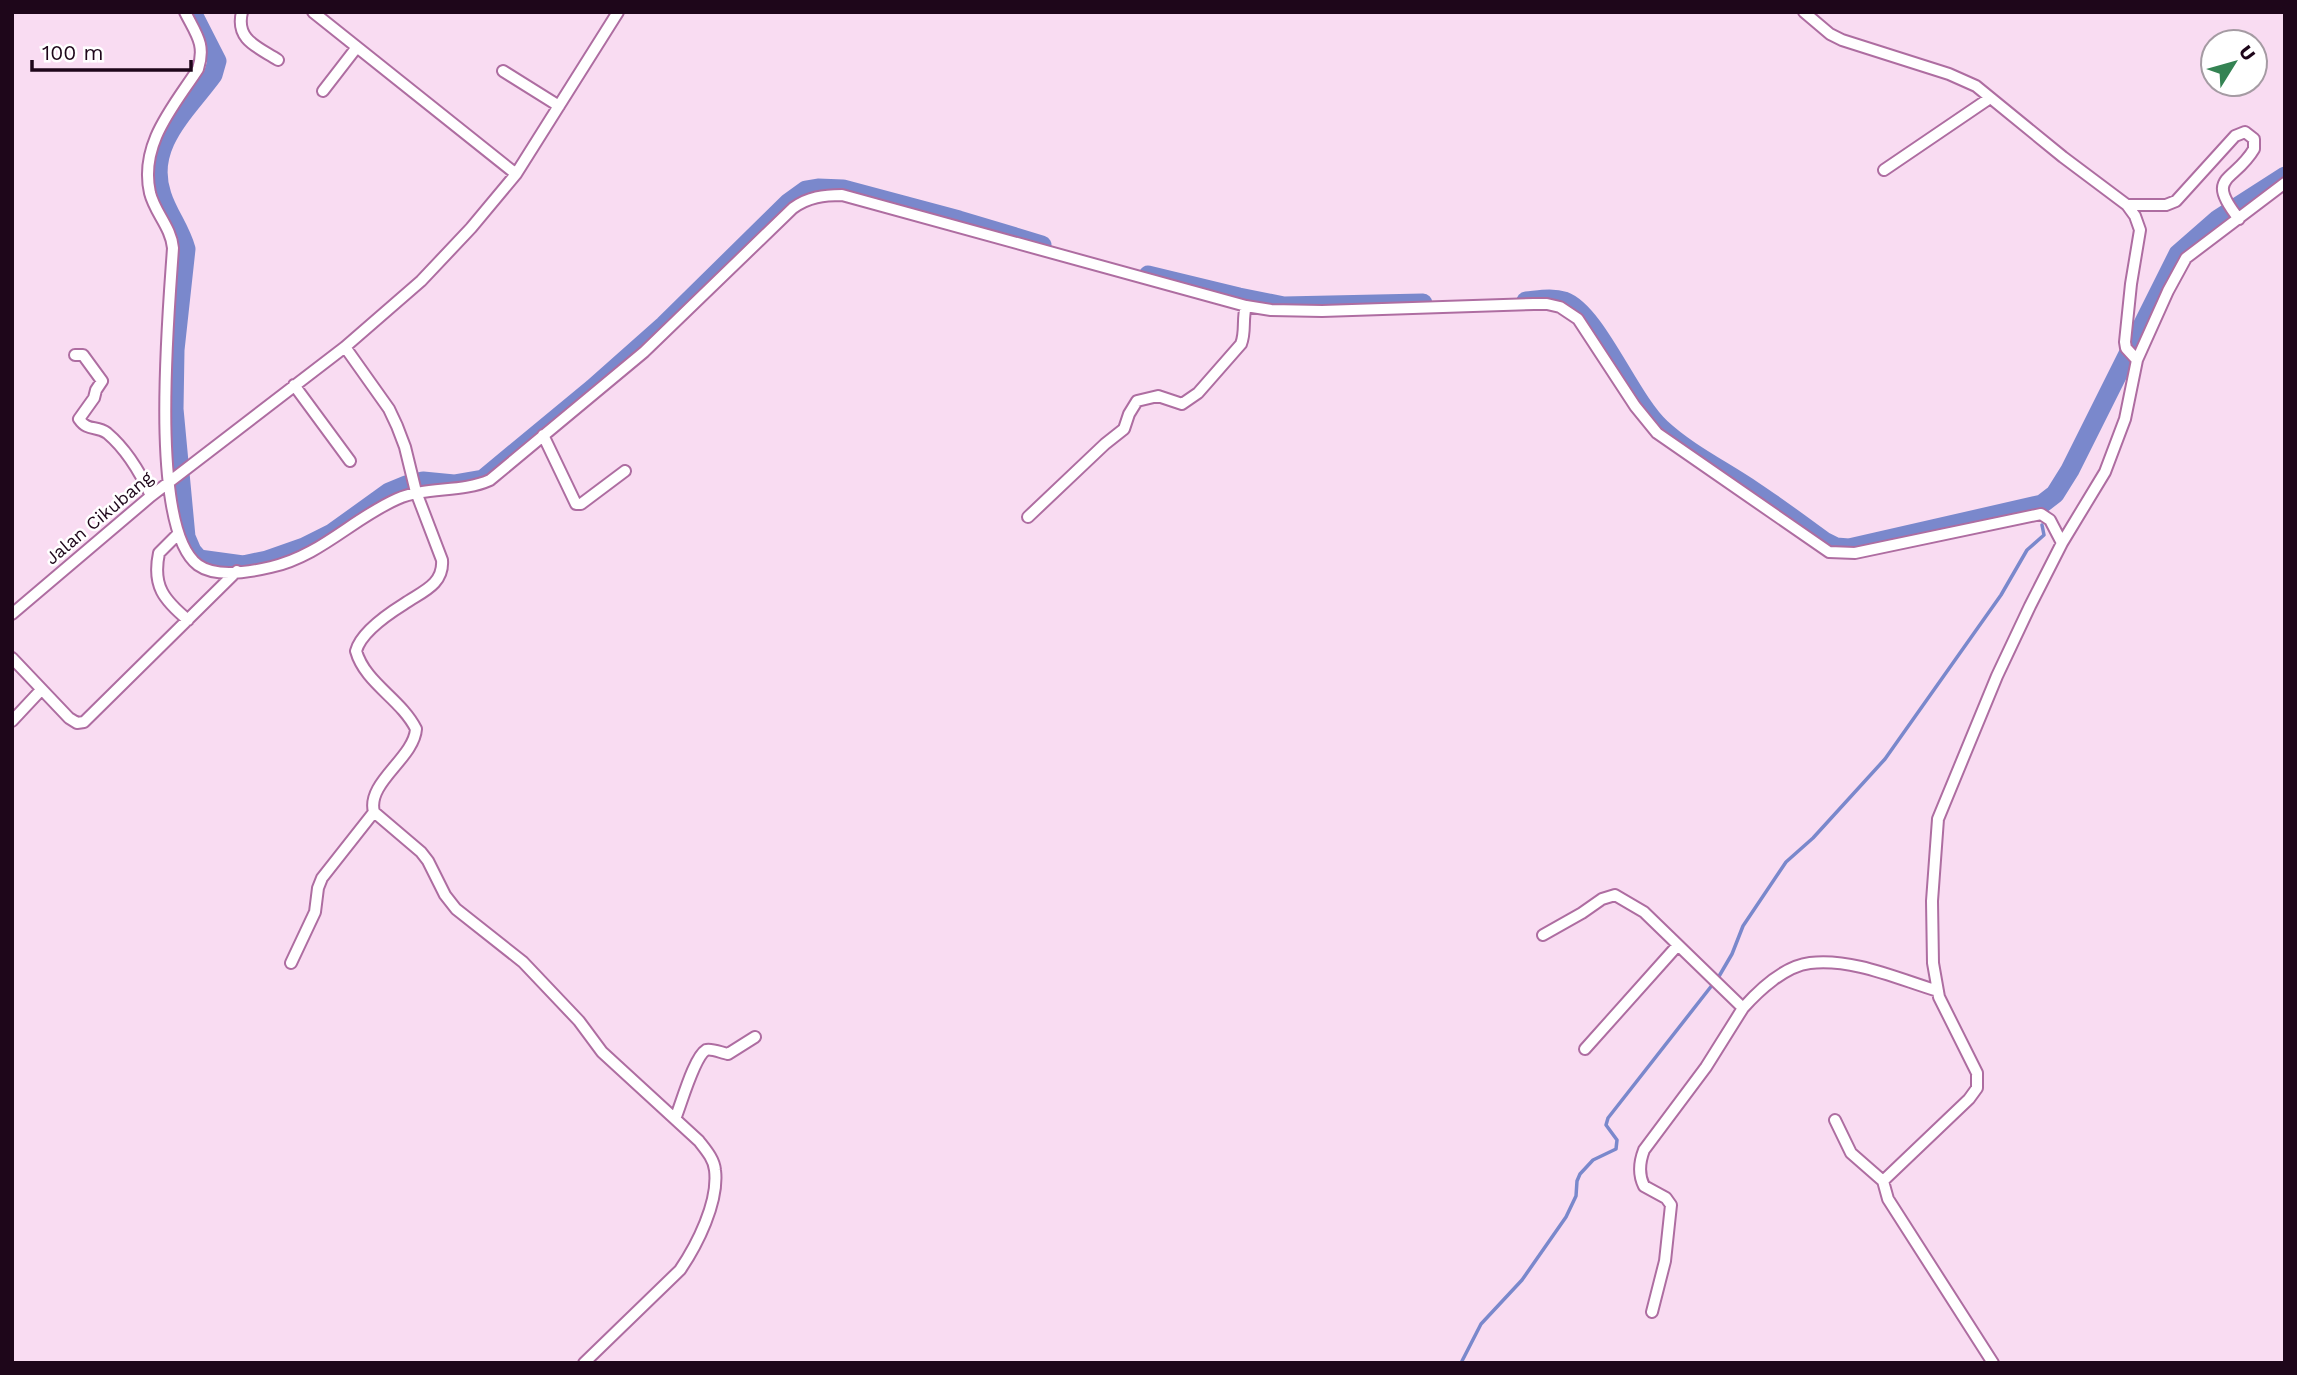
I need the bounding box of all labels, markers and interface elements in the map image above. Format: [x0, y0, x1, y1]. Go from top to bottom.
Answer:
scale bar [32, 28, 191, 72]
north arrow [2199, 28, 2269, 98]
text: 100 m [42, 40, 104, 65]
text: U [2234, 41, 2260, 65]
street label: Jalan Cikubang [41, 466, 157, 569]

